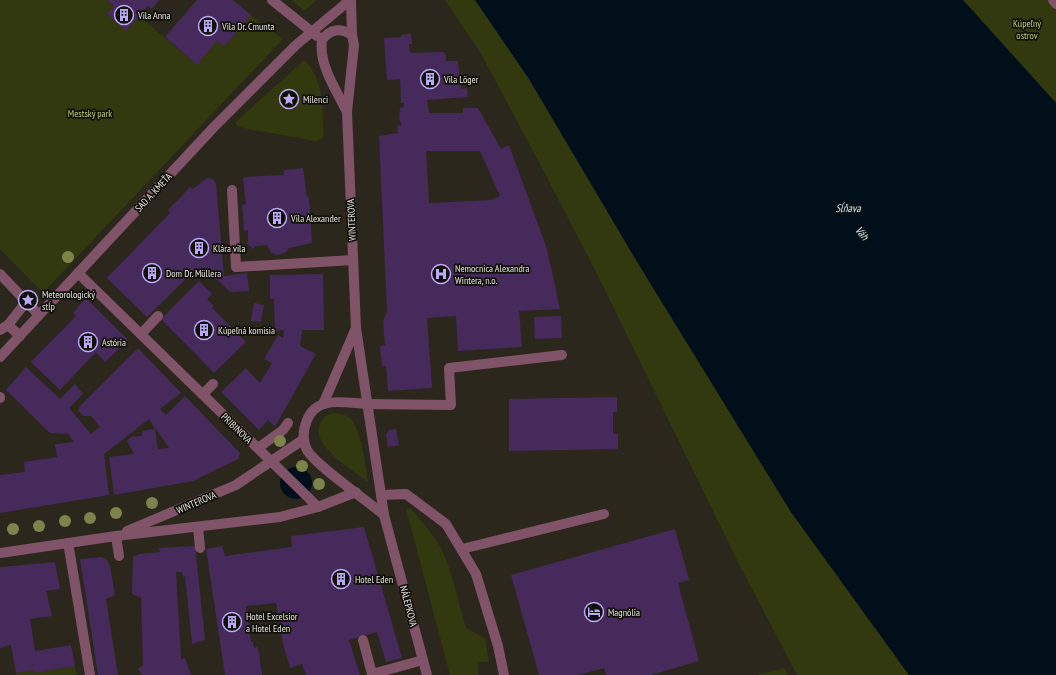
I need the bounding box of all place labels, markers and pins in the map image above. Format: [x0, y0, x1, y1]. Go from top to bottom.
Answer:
building icon: Vila Anna [113, 4, 135, 26]
place label: Vila Anna [137, 9, 171, 22]
building icon: Vila Dr. Cmunta [197, 15, 219, 37]
place label: Vila Dr. Cmunta [221, 20, 274, 33]
building icon: Vila Löger [419, 68, 441, 90]
place label: Vila Löger [443, 73, 479, 86]
place icon: Milenci [278, 88, 300, 110]
place label: Milenci [303, 93, 328, 106]
building icon: Vila Alexander [266, 207, 288, 229]
place label: Vila Alexander [290, 212, 341, 225]
building icon: Klára vila [188, 237, 210, 259]
place label: Klára vila [213, 242, 245, 255]
building icon: Dom Dr. Müllera [141, 262, 163, 284]
place label: Nemocnica Alexandra Wintera, n.o. [455, 262, 529, 287]
hospital icon: Nemocnica Alexandra Wintera, n.o. [430, 263, 452, 285]
place label: Dom Dr. Müllera [166, 267, 221, 280]
place label: Meteorologický stĺp [42, 288, 95, 313]
place icon: Meteorologický stĺp [17, 289, 39, 311]
building icon: Kúpeľná komisia [193, 319, 215, 341]
place label: Kúpeľná komisia [218, 324, 275, 337]
building icon: Astória [77, 331, 99, 353]
place label: Astória [102, 336, 126, 349]
building icon: Hotel Eden [330, 568, 352, 590]
place label: Hotel Eden [355, 573, 393, 586]
hotel icon: Magnólia [583, 601, 605, 623]
place label: Magnólia [608, 606, 640, 619]
place label: Hotel Excelsior a Hotel Eden [246, 610, 298, 635]
building icon: Hotel Excelsior a Hotel Eden [221, 611, 243, 633]

